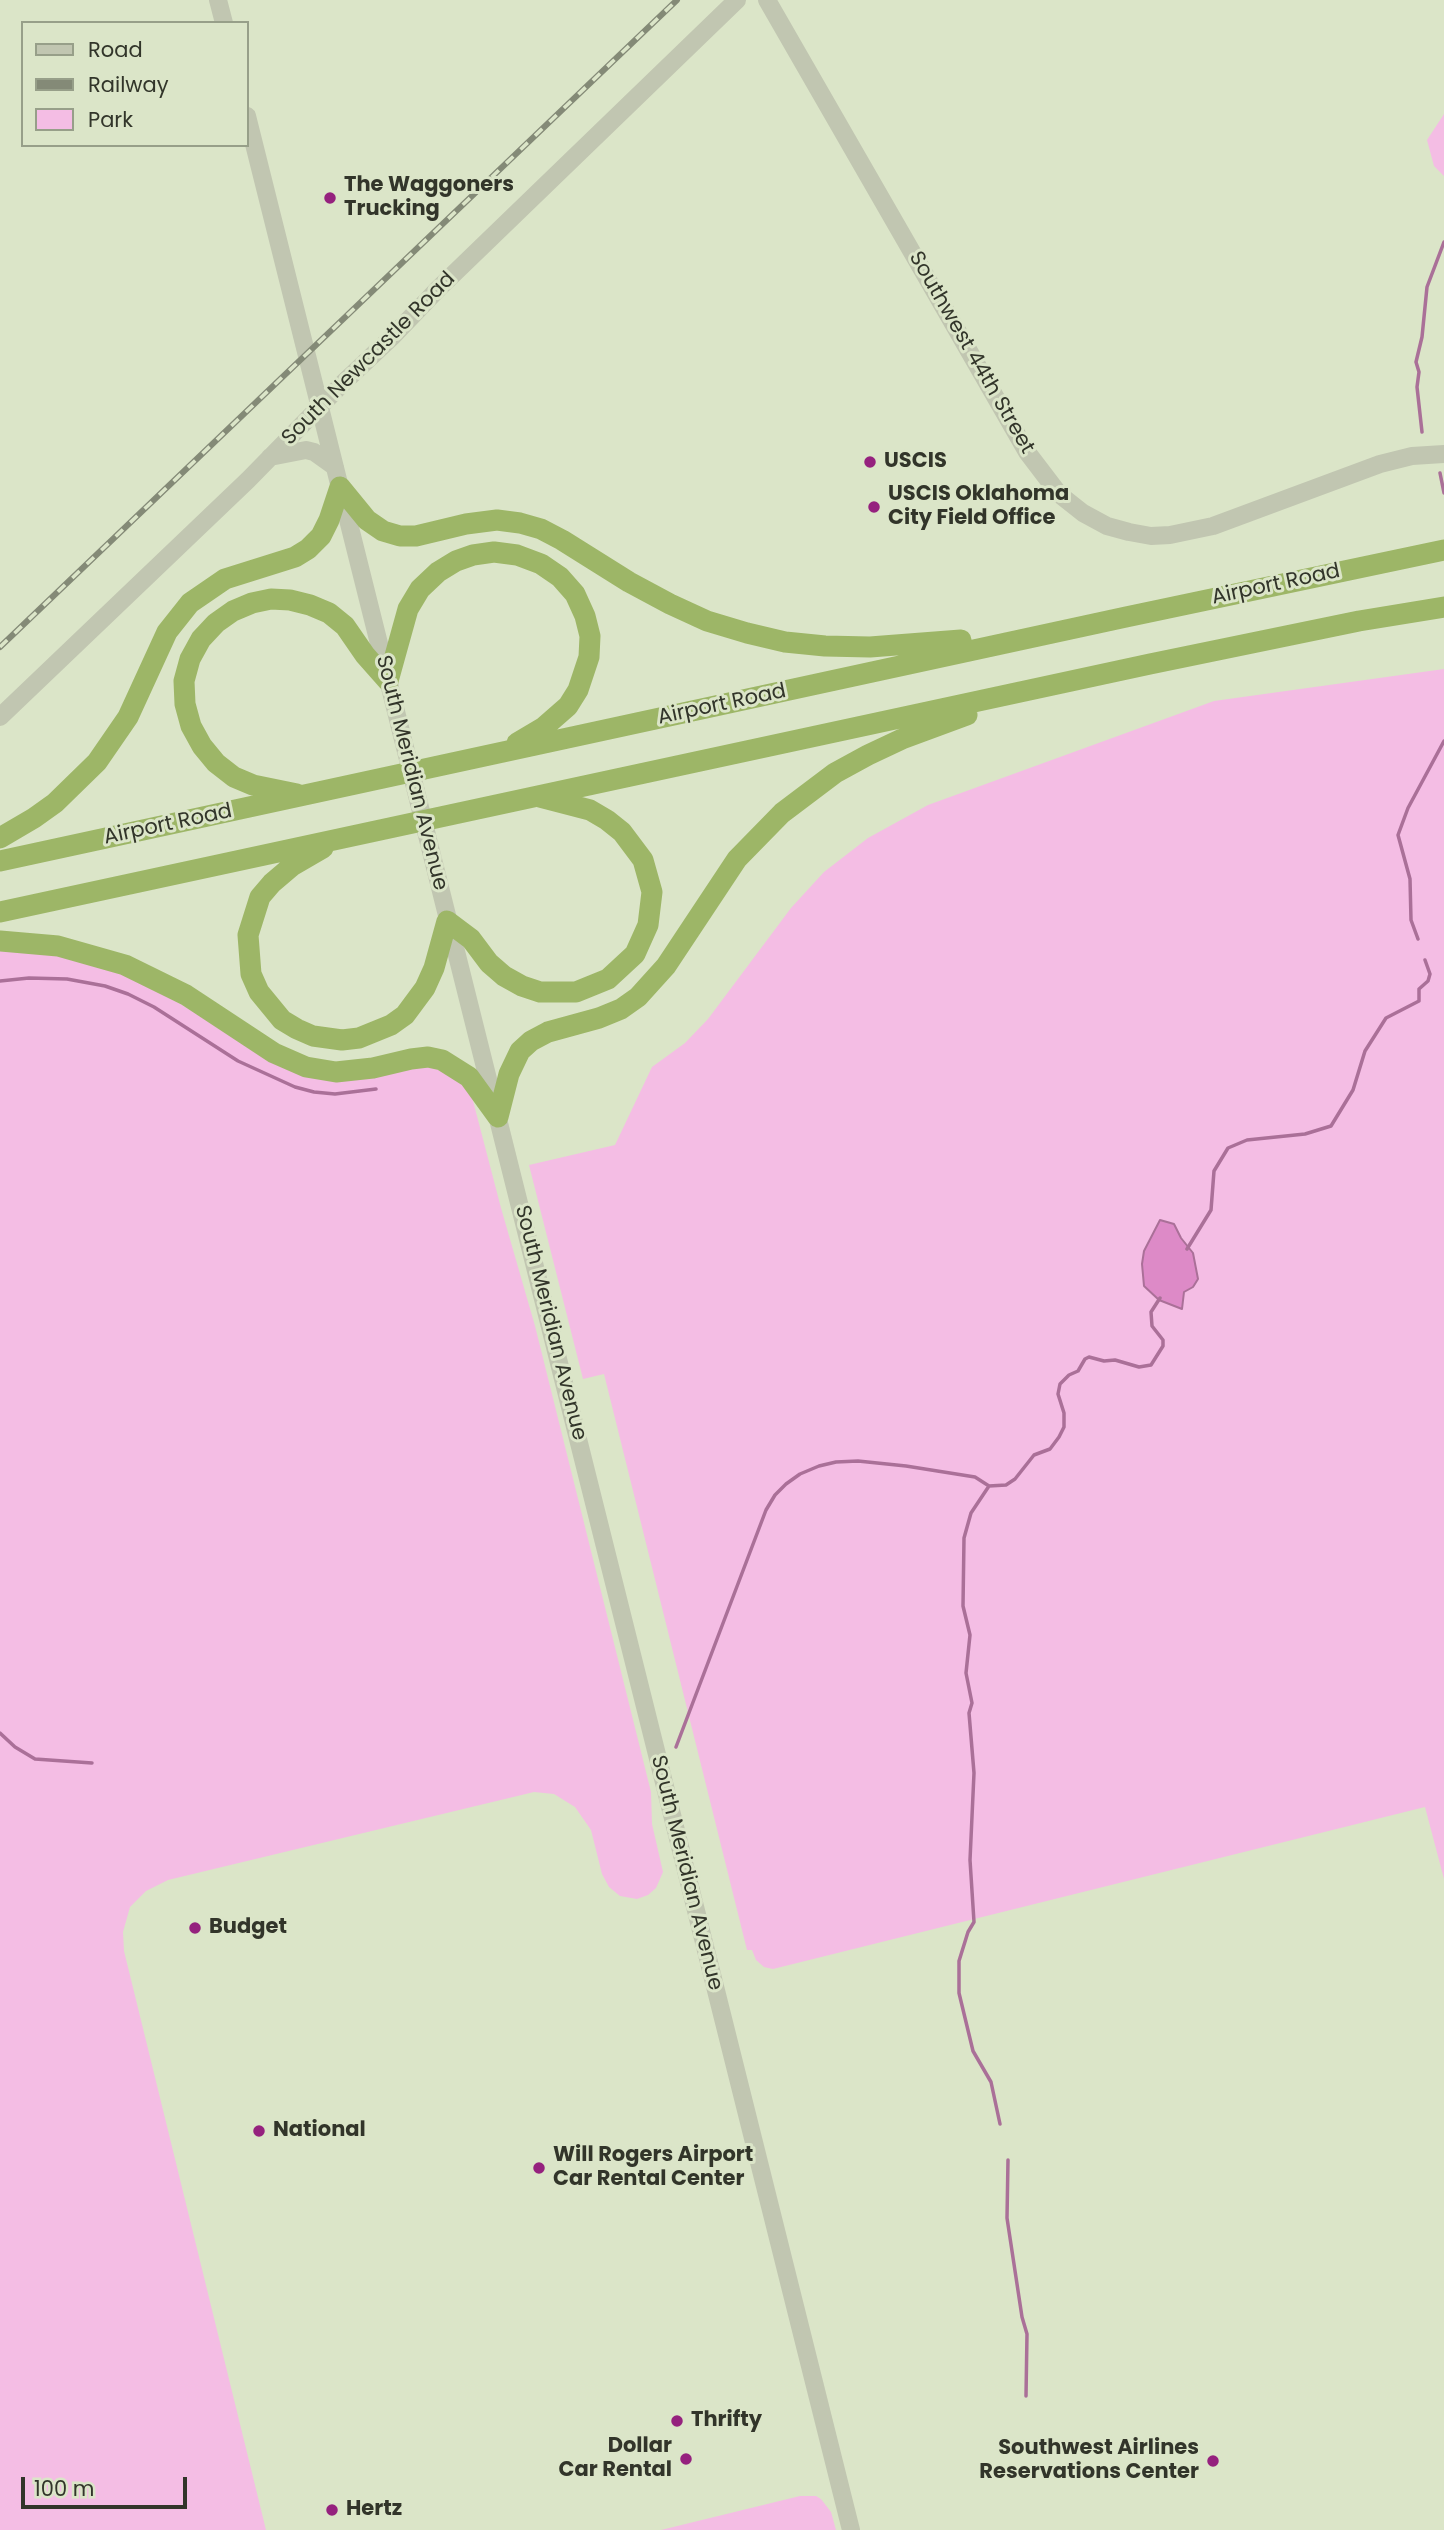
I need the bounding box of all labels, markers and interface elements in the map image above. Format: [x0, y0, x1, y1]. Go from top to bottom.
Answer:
legend [21, 21, 248, 147]
text: Road [88, 35, 143, 64]
text: Railway [88, 70, 169, 99]
text: Park [88, 105, 133, 134]
place label: The Waggoners Trucking [344, 173, 514, 223]
marker: The Waggoners Trucking [322, 190, 338, 206]
street label: Southwest 44th Street [903, 247, 1039, 459]
street label: South Newcastle Road [277, 267, 461, 451]
place label: USCIS [884, 449, 947, 475]
marker: USCIS [862, 454, 878, 470]
place label: USCIS Oklahoma City Field Office [888, 482, 1069, 532]
marker: USCIS Oklahoma City Field Office [866, 499, 882, 515]
street label: Airport Road [1210, 559, 1342, 611]
street label: South Meridian Avenue [370, 653, 452, 893]
street label: Airport Road [656, 679, 788, 731]
street label: Airport Road [102, 799, 234, 851]
street label: South Meridian Avenue [509, 1203, 591, 1443]
street label: South Meridian Avenue [645, 1753, 727, 1993]
place label: Budget [209, 1915, 287, 1941]
marker: Budget [187, 1920, 203, 1936]
place label: National [273, 2118, 366, 2144]
marker: National [251, 2123, 267, 2139]
place label: Will Rogers Airport Car Rental Center [553, 2143, 753, 2193]
marker: Will Rogers Airport Car Rental Center [531, 2160, 547, 2176]
place label: Thrifty [691, 2408, 762, 2434]
marker: Thrifty [669, 2413, 685, 2429]
place label: Dollar Car Rental [559, 2434, 672, 2484]
place label: Southwest Airlines Reservations Center [979, 2436, 1199, 2486]
marker: Dollar Car Rental [678, 2451, 694, 2467]
marker: Southwest Airlines Reservations Center [1205, 2453, 1221, 2469]
scale bar [24, 2464, 191, 2508]
text: 100 m [34, 2474, 94, 2503]
place label: Hertz [346, 2497, 402, 2523]
marker: Hertz [324, 2502, 340, 2518]

